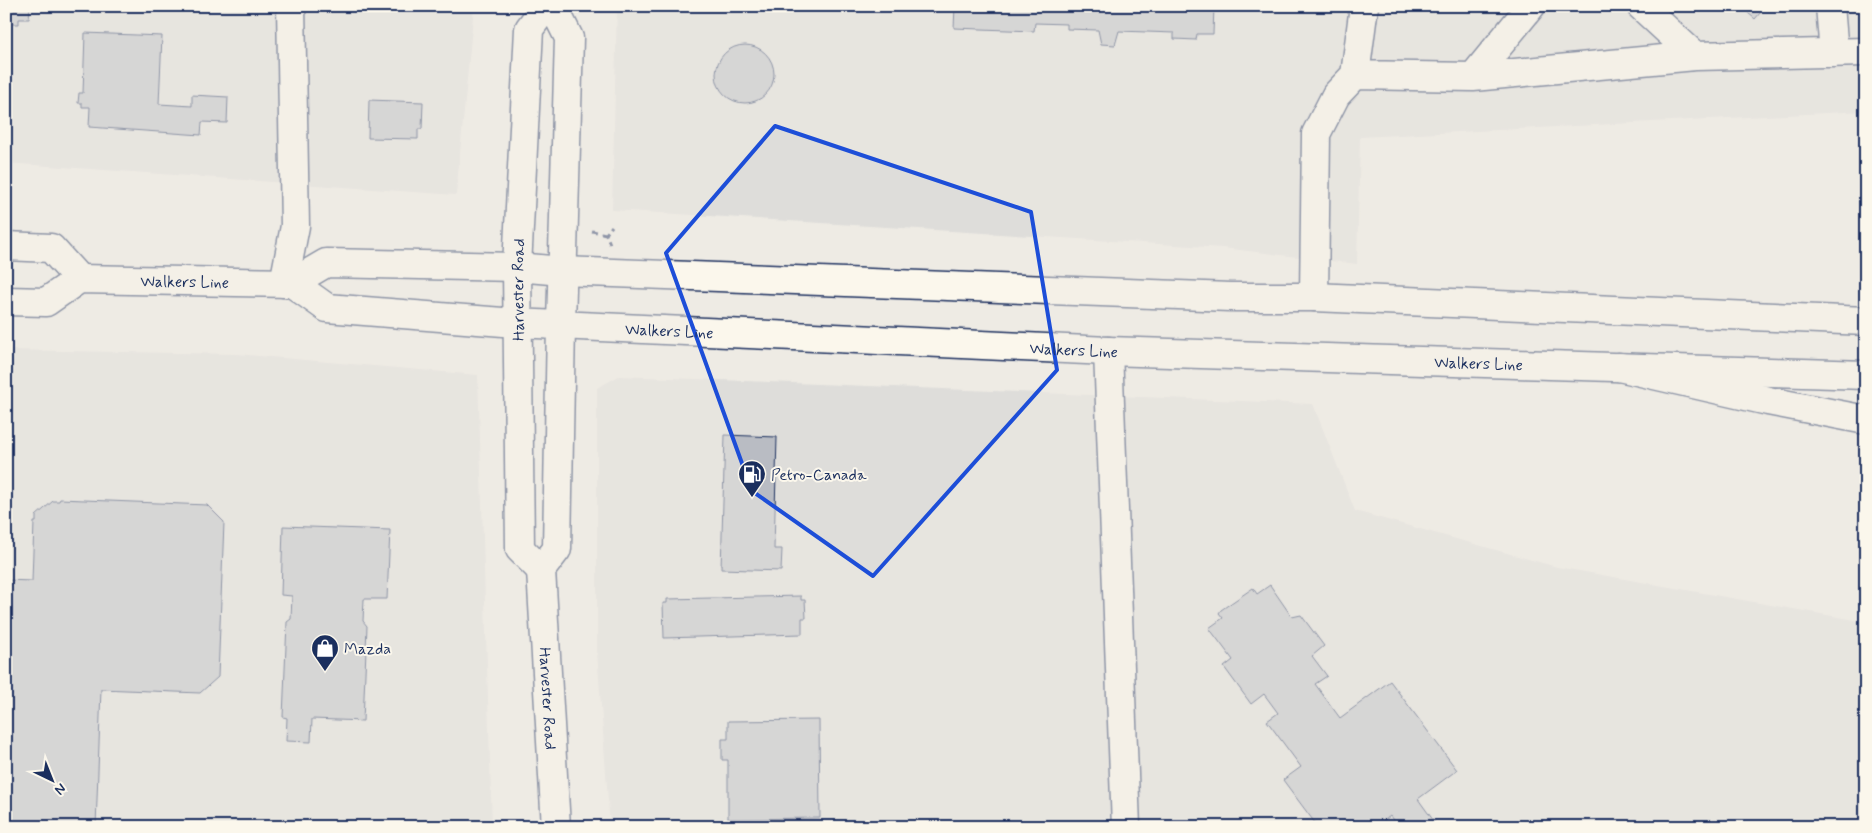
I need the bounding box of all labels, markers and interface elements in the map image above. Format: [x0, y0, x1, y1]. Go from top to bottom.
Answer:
street label: Harvester Road [508, 238, 530, 341]
street label: Walkers Line [140, 271, 229, 294]
street label: Walkers Line [624, 319, 714, 344]
street label: Walkers Line [1029, 338, 1118, 363]
street label: Walkers Line [1434, 352, 1523, 376]
fuel station icon: Petro-Canada [737, 459, 767, 498]
place label: Petro-Canada [771, 465, 867, 486]
shop icon: Mazda [310, 633, 340, 672]
place label: Mazda [344, 639, 391, 660]
street label: Harvester Road [534, 647, 560, 750]
north arrow [28, 756, 78, 806]
text: N [51, 779, 70, 799]

